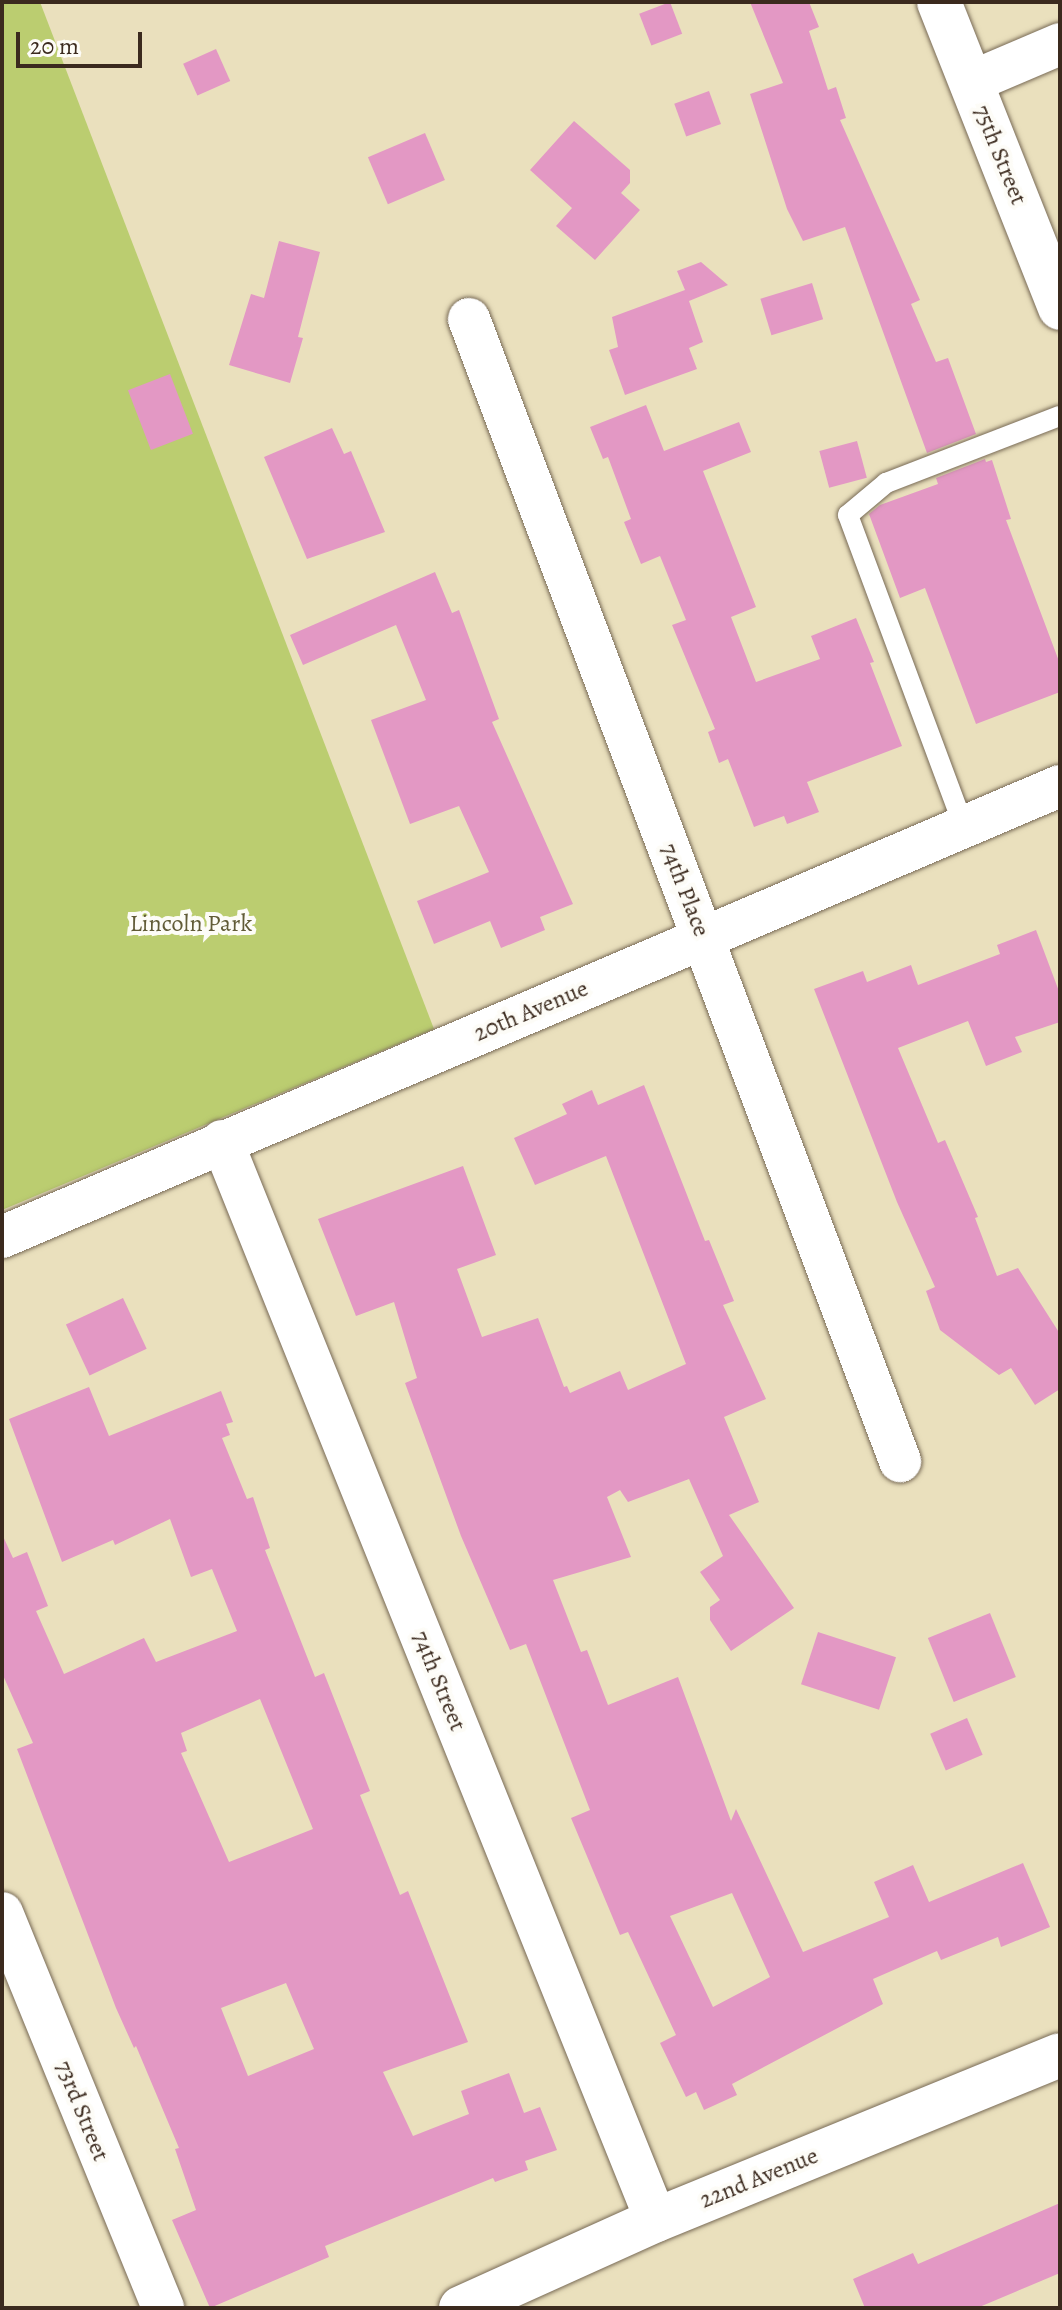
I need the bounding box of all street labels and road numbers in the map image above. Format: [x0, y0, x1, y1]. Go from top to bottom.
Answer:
street label: 75th Street [967, 101, 1033, 209]
street label: 74th Place [654, 839, 716, 941]
street label: 20th Avenue [470, 974, 592, 1048]
street label: 74th Street [406, 1627, 472, 1735]
street label: 73rd Street [49, 2057, 115, 2165]
street label: 22nd Avenue [696, 2141, 822, 2215]

